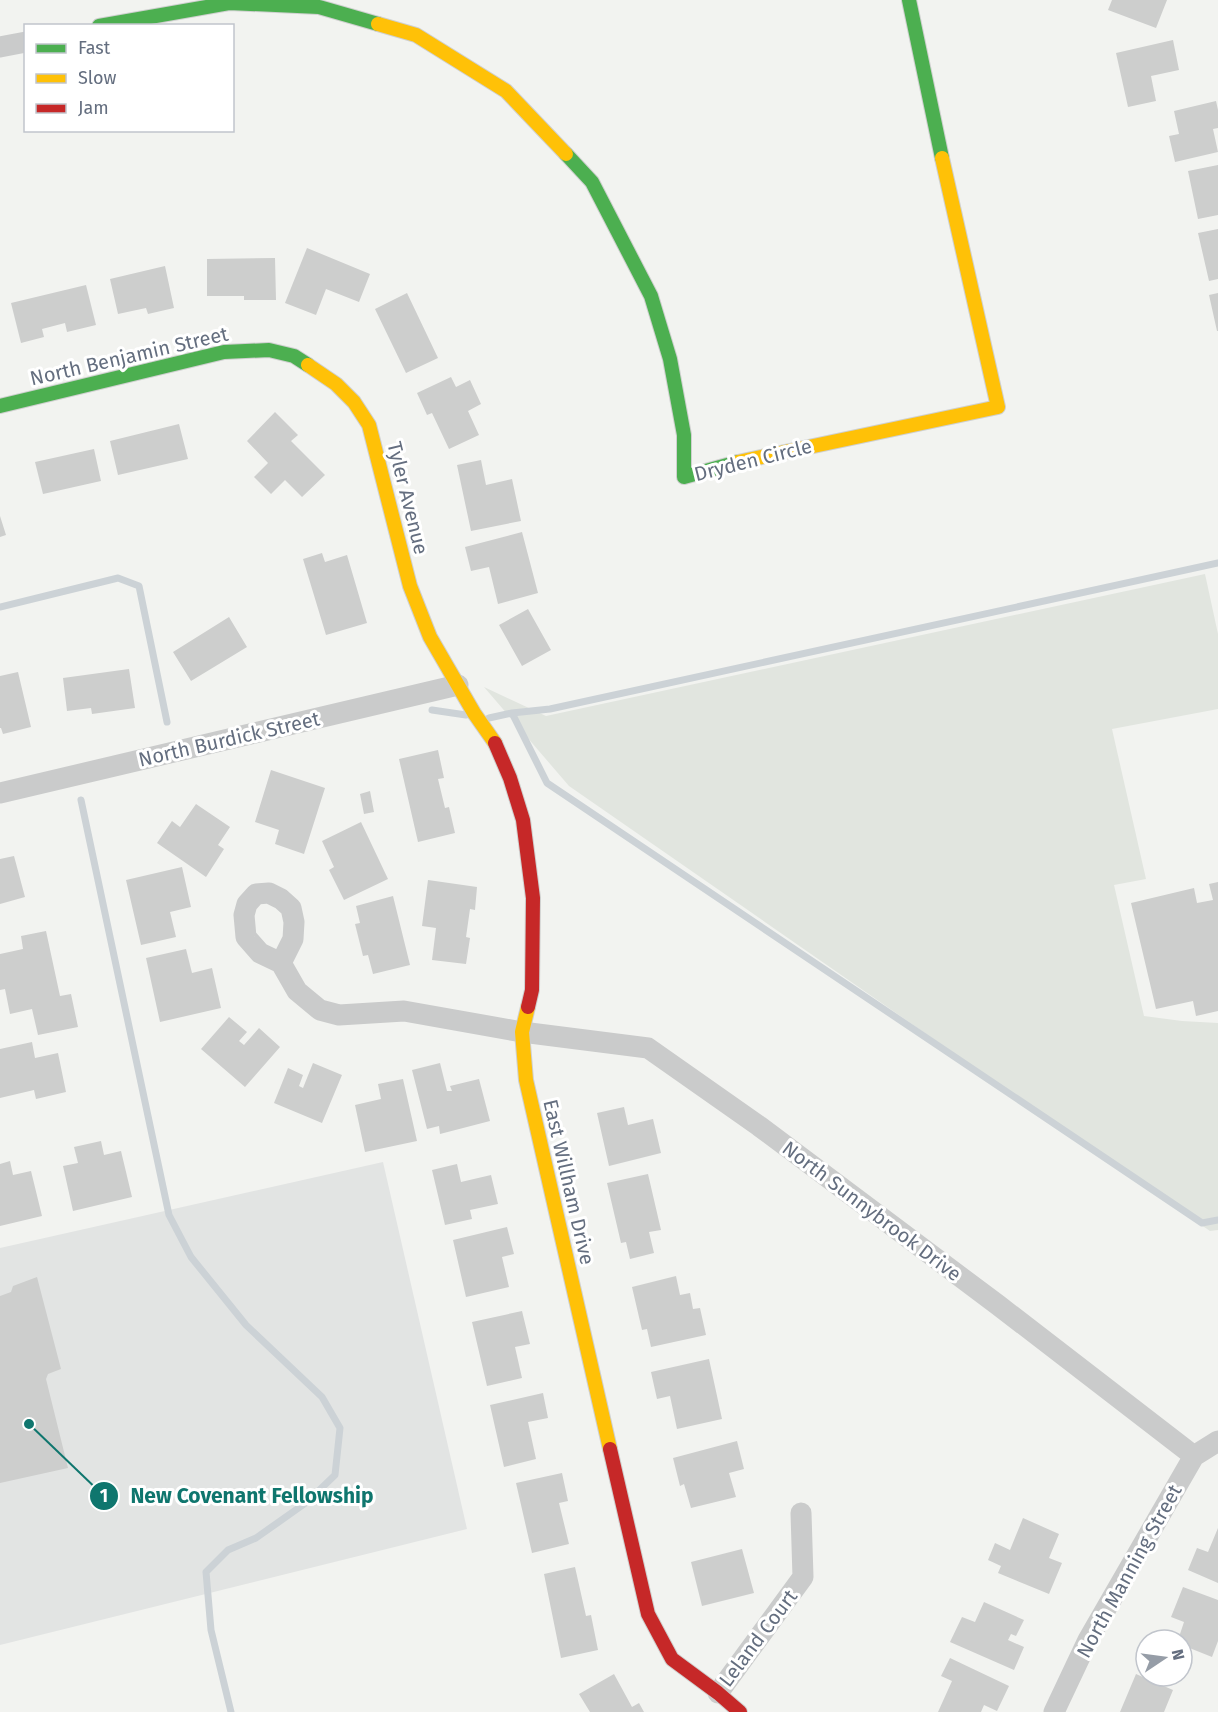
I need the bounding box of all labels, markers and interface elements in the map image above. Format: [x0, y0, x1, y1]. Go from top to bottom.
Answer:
legend [24, 24, 234, 132]
text: Fast [78, 37, 111, 59]
text: Slow [78, 67, 117, 89]
text: Jam [78, 97, 109, 119]
street label: North Benjamin Street [28, 321, 231, 390]
street label: Dryden Circle [692, 434, 814, 486]
street label: Tyler Avenue [382, 439, 434, 557]
street label: North Burdick Street [136, 706, 323, 772]
street label: East Willham Drive [538, 1097, 600, 1267]
street label: North Sunnybrook Drive [778, 1136, 966, 1286]
callout: New Covenant Fellowship [89, 1477, 386, 1516]
street label: North Manning Street [1071, 1480, 1187, 1662]
text: New Covenant Fellowship [130, 1483, 374, 1509]
text: 1 [100, 1485, 108, 1507]
street label: Leland Court [714, 1584, 803, 1691]
north arrow [1134, 1628, 1194, 1688]

